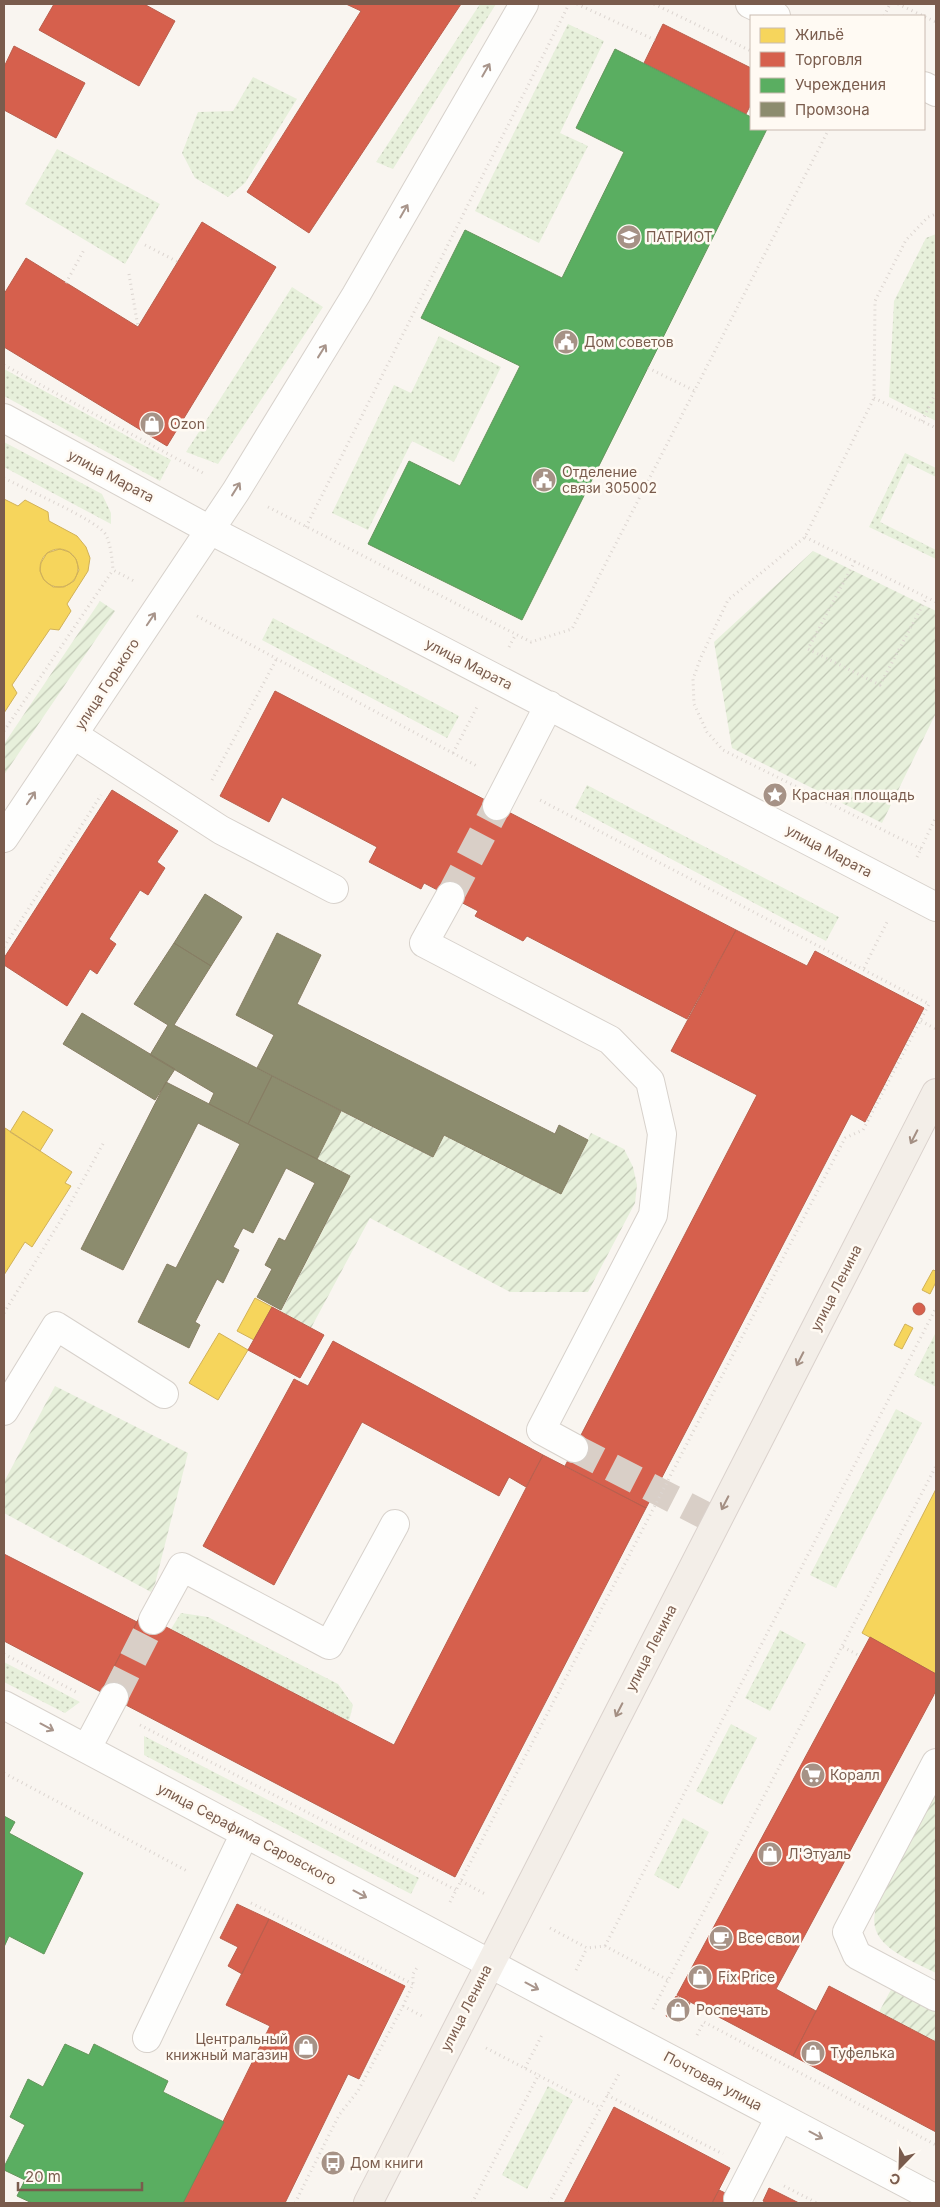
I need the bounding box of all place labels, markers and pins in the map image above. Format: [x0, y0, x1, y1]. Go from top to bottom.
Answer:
school or university icon: ПАТРИОТ [616, 224, 642, 250]
place label: ПАТРИОТ [646, 228, 713, 245]
public building icon: Дом советов [553, 329, 579, 355]
place label: Дом советов [584, 333, 674, 350]
shop icon: Ozon [139, 411, 165, 437]
place label: Ozon [170, 415, 205, 432]
place label: Отделение связи 305002 [562, 463, 657, 496]
public building icon: Отделение связи 305002 [531, 467, 557, 493]
place icon: Красная площадь [762, 782, 788, 808]
place label: Красная площадь [792, 786, 915, 803]
supermarket icon: Коралл [800, 1762, 826, 1788]
place label: Коралл [830, 1766, 880, 1783]
shop icon: Л'Этуаль [757, 1841, 783, 1867]
place label: Л'Этуаль [788, 1845, 851, 1862]
cafe icon: Все свои [708, 1925, 734, 1951]
place label: Все свои [738, 1929, 800, 1946]
shop icon: Fix Price [687, 1964, 713, 1990]
place label: Fix Price [718, 1968, 775, 1985]
shop icon: Роспечать [665, 1997, 691, 2023]
place label: Роспечать [696, 2001, 768, 2018]
place label: Центральный книжный магазин [166, 2030, 288, 2063]
shop icon: Центральный книжный магазин [293, 2034, 319, 2060]
shop icon: Туфелька [800, 2040, 826, 2066]
place label: Туфелька [830, 2044, 895, 2061]
bus stop icon: Дом книги [320, 2150, 346, 2176]
place label: Дом книги [350, 2154, 423, 2171]

